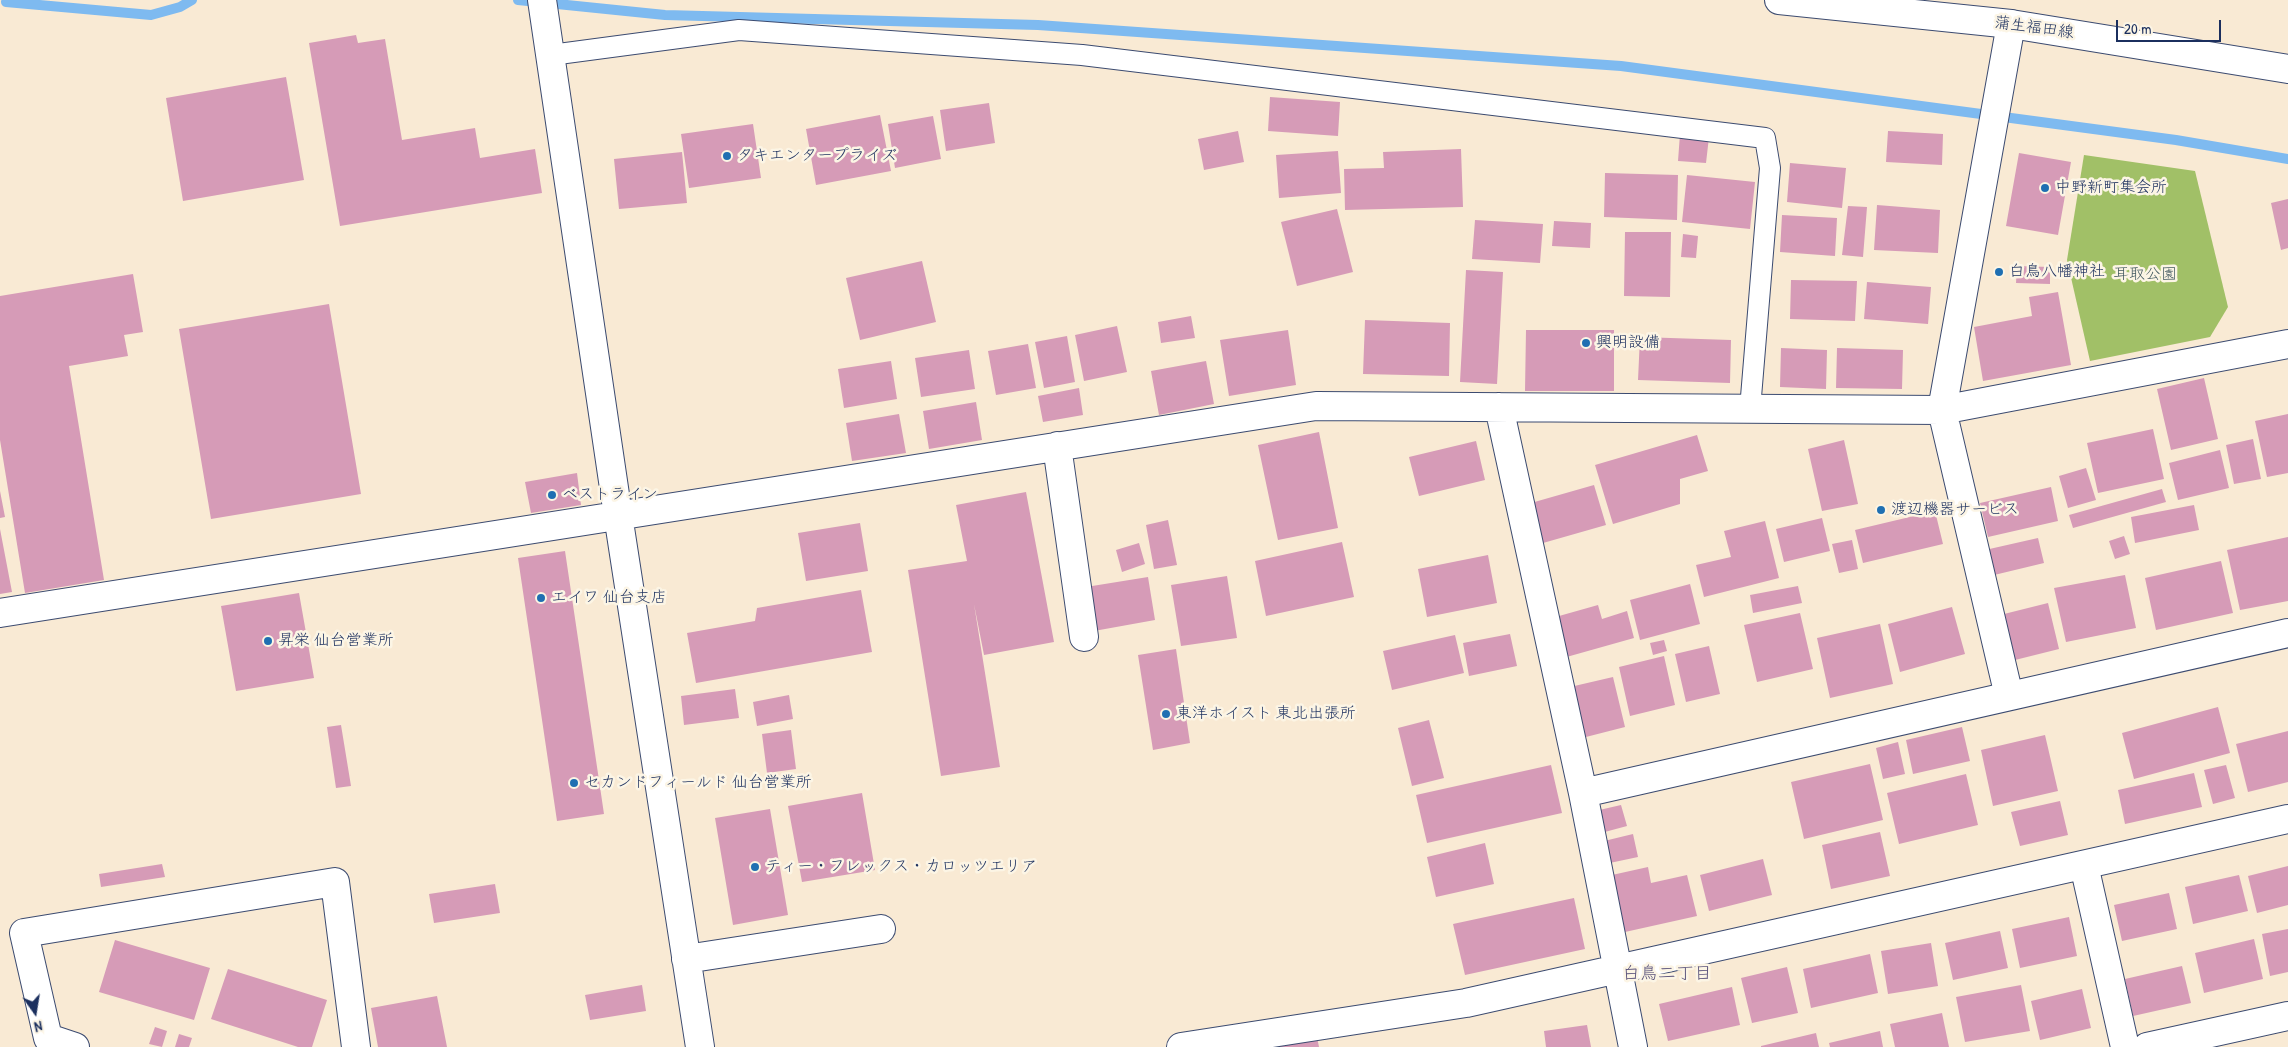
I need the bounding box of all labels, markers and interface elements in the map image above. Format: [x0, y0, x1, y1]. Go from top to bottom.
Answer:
scale bar [2118, 10, 2223, 42]
street label: 蒲生福田線 [1993, 13, 2075, 43]
text: 20 m [2124, 18, 2151, 39]
place label: タキエンタープライズ [737, 146, 897, 166]
marker: タキエンタープライズ [721, 150, 733, 162]
place label: 中野新町集会所 [2055, 178, 2167, 198]
marker: 中野新町集会所 [2039, 182, 2051, 194]
place label: 白鳥八幡神社 [2009, 262, 2105, 282]
park label: 耳取公園 [2113, 265, 2177, 285]
marker: 白鳥八幡神社 [1993, 266, 2005, 278]
place label: 興明設備 [1596, 333, 1660, 353]
marker: 興明設備 [1580, 337, 1592, 349]
place label: ベストライン [562, 485, 658, 505]
marker: ベストライン [546, 489, 558, 501]
place label: 渡辺機器サービス [1891, 500, 2019, 520]
marker: 渡辺機器サービス [1875, 504, 1887, 516]
place label: エイワ 仙台支店 [551, 588, 667, 608]
marker: エイワ 仙台支店 [535, 592, 547, 604]
place label: 昇栄 仙台営業所 [278, 631, 394, 651]
marker: 昇栄 仙台営業所 [262, 635, 274, 647]
place label: 東洋ホイスト 東北出張所 [1176, 704, 1356, 724]
marker: 東洋ホイスト 東北出張所 [1160, 708, 1172, 720]
place label: セカンドフィールド 仙台営業所 [584, 773, 812, 793]
marker: セカンドフィールド 仙台営業所 [568, 777, 580, 789]
place label: ティー・フレックス・カロッツエリア [765, 857, 1037, 877]
marker: ティー・フレックス・カロッツエリア [749, 861, 761, 873]
district label: 白鳥二丁目 [1622, 963, 1712, 985]
north arrow [10, 987, 60, 1037]
text: N [33, 1017, 44, 1037]

